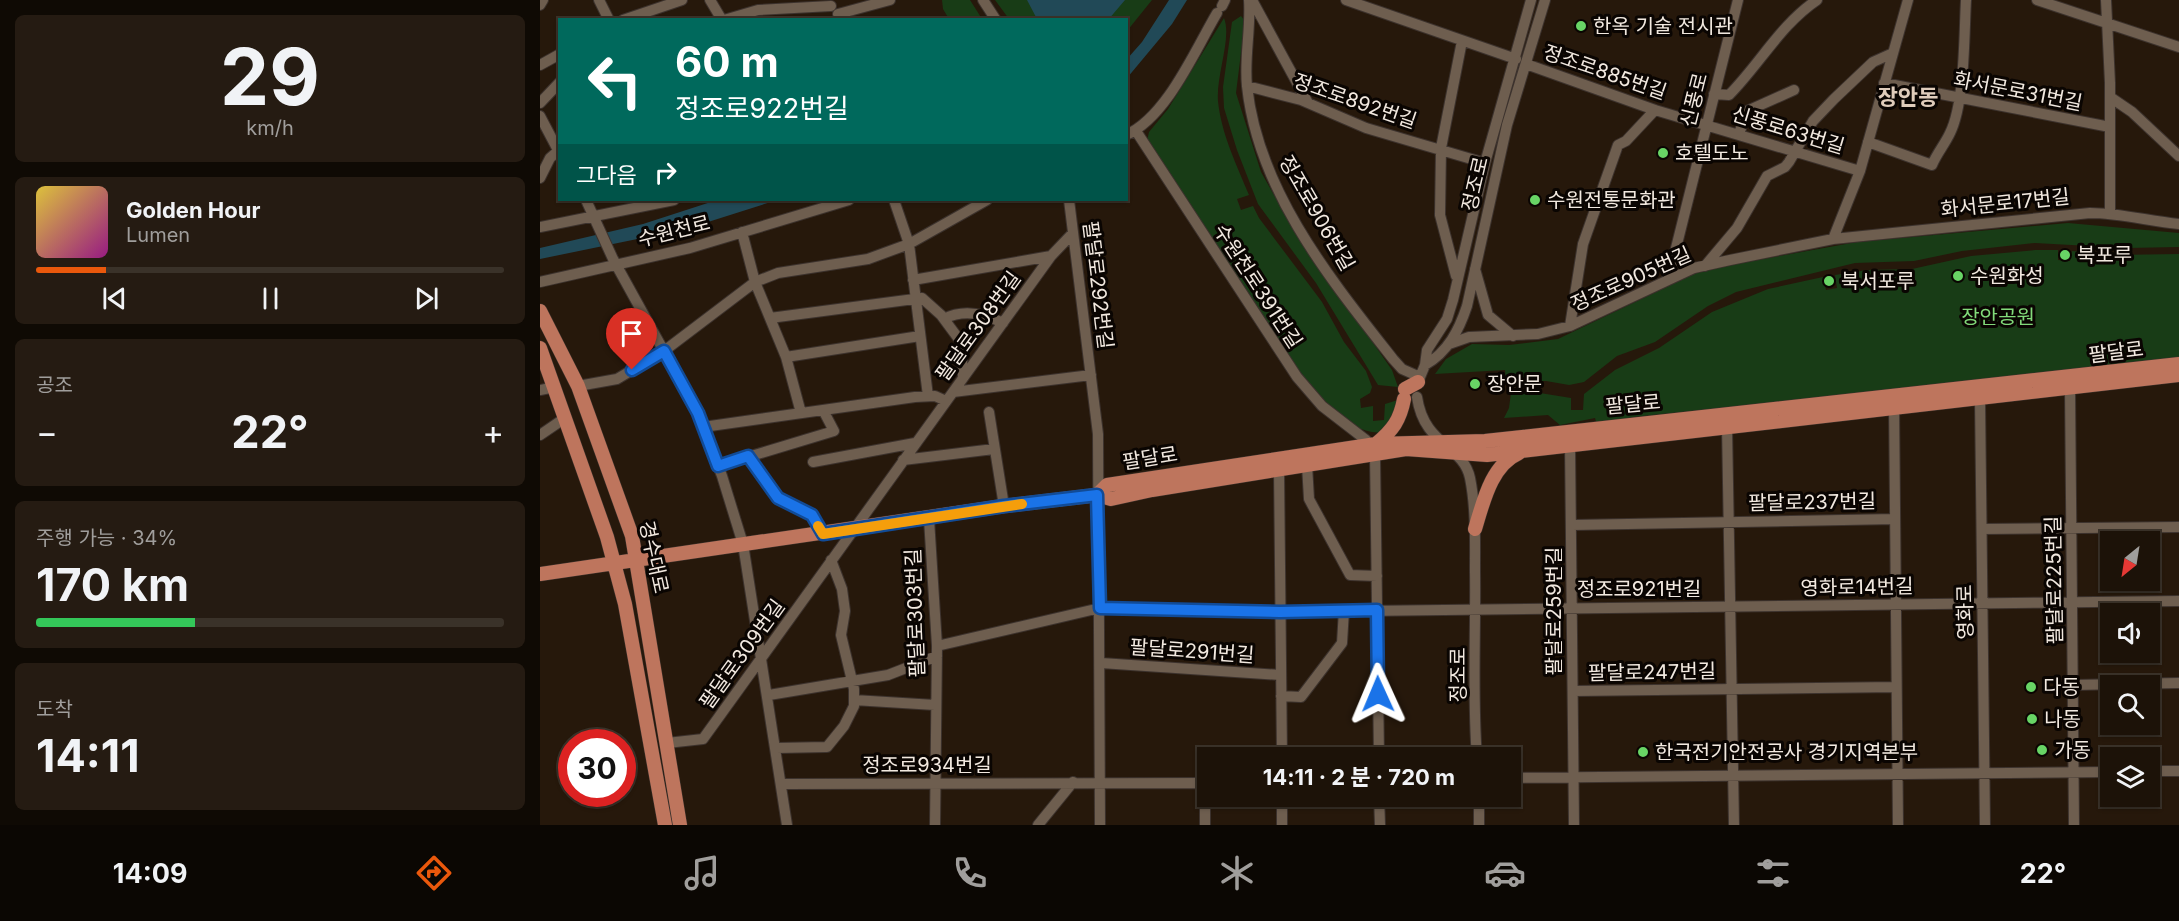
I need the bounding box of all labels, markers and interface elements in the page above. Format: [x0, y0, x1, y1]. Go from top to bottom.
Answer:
place label: 한옥 기술 전시관 [1593, 14, 1733, 38]
marker: 한옥 기술 전시관 [1574, 19, 1588, 33]
text: 29 [220, 29, 320, 124]
text: 60 m [675, 36, 779, 87]
street label: 정조로885번길 [1540, 40, 1670, 104]
icon: left [576, 42, 654, 120]
street label: 화서문로31번길 [1951, 67, 2085, 115]
street label: 정조로892번길 [1290, 69, 1420, 133]
street label: 신풍로 [1676, 70, 1712, 130]
district label: 장안동 [1878, 84, 1938, 110]
text: 정조로922번길 [675, 92, 849, 125]
street label: 신풍로63번길 [1729, 101, 1847, 159]
text: km/h [246, 116, 294, 140]
place label: 호텔도노 [1675, 141, 1749, 165]
marker: 호텔도노 [1656, 146, 1670, 160]
street label: 정조로906번길 [1274, 151, 1360, 275]
street label: 정조로 [1457, 154, 1493, 214]
icon: right [649, 156, 682, 189]
text: 그다음 [576, 162, 637, 188]
street label: 화서문로17번길 [1939, 184, 2071, 222]
place label: 수원전통문화관 [1547, 188, 1676, 212]
marker: 수원전통문화관 [1528, 193, 1542, 207]
text: Golden Hour [126, 197, 260, 223]
street label: 수원천로 [635, 210, 713, 252]
street label: 수원천로391번길 [1209, 219, 1307, 353]
street label: 팔달로292번길 [1078, 220, 1118, 350]
text: Lumen [126, 223, 190, 247]
street label: 정조로905번길 [1567, 242, 1695, 316]
place label: 북포루 [2077, 243, 2132, 267]
marker: 북포루 [2058, 248, 2072, 262]
place label: 수원화성 [1970, 264, 2044, 288]
street label: 팔달로308번길 [930, 267, 1026, 385]
place label: 북서포루 [1841, 269, 1915, 293]
marker: 수원화성 [1951, 269, 1965, 283]
marker: 북서포루 [1822, 274, 1836, 288]
icon: previous [98, 282, 131, 315]
icon: pause [254, 282, 287, 315]
icon: next [410, 282, 443, 315]
park label: 장안공원 [1961, 305, 2035, 329]
pin [606, 308, 657, 370]
icon: arrive [615, 317, 648, 350]
street label: 팔달로 [2087, 337, 2145, 367]
place label: 장안문 [1487, 372, 1542, 396]
text: 공조 [36, 373, 73, 397]
marker: 장안문 [1468, 377, 1482, 391]
street label: 팔달로 [1604, 390, 1662, 418]
text: 22° [231, 404, 309, 459]
text: − [36, 412, 58, 452]
text: + [482, 412, 504, 452]
street label: 팔달로 [1121, 442, 1179, 474]
street label: 팔달로237번길 [1748, 489, 1876, 515]
street label: 팔달로225번길 [2041, 516, 2067, 644]
street label: 경수대로 [635, 519, 673, 595]
text: 주행 가능 · 34% [36, 526, 177, 550]
north arrow [2100, 531, 2160, 591]
map controls [2100, 531, 2160, 807]
street label: 팔달로259번길 [1542, 547, 1566, 675]
street label: 팔달로303번길 [901, 548, 929, 678]
text: 170 km [36, 557, 189, 612]
street label: 영화로14번길 [1800, 574, 1914, 600]
street label: 정조로921번길 [1577, 577, 1701, 601]
street label: 영화로 [1953, 584, 1977, 640]
street label: 팔달로309번길 [694, 595, 790, 713]
button: sound [2100, 603, 2160, 663]
street label: 팔달로291번길 [1129, 635, 1255, 667]
street label: 정조로 [1446, 647, 1470, 703]
street label: 팔달로247번길 [1588, 659, 1716, 685]
position arrow [1346, 662, 1410, 726]
place label: 다동 [2043, 675, 2080, 699]
button: search [2100, 675, 2160, 735]
marker: 다동 [2024, 680, 2038, 694]
text: 도착 [36, 697, 73, 721]
place label: 나동 [2044, 707, 2081, 731]
marker: 나동 [2025, 712, 2039, 726]
text: 14:11 [36, 728, 140, 783]
speed limit sign: 30 [558, 729, 636, 807]
place label: 가동 [2054, 738, 2091, 762]
place label: 한국전기안전공사 경기지역본부 [1655, 740, 1918, 764]
marker: 가동 [2035, 743, 2049, 757]
marker: 한국전기안전공사 경기지역본부 [1636, 745, 1650, 759]
button: layers [2100, 747, 2160, 807]
street label: 정조로934번길 [862, 753, 992, 777]
text: 14:11 · 2 분 · 720 m [1263, 764, 1455, 790]
icon: directions [413, 852, 455, 894]
icon: music [681, 852, 723, 894]
icon: phone [949, 852, 991, 894]
icon: climate [1216, 852, 1258, 894]
icon: car [1484, 852, 1526, 894]
icon: filters [1752, 852, 1794, 894]
text: 14:09 [113, 857, 188, 890]
text: 22° [2020, 857, 2066, 890]

